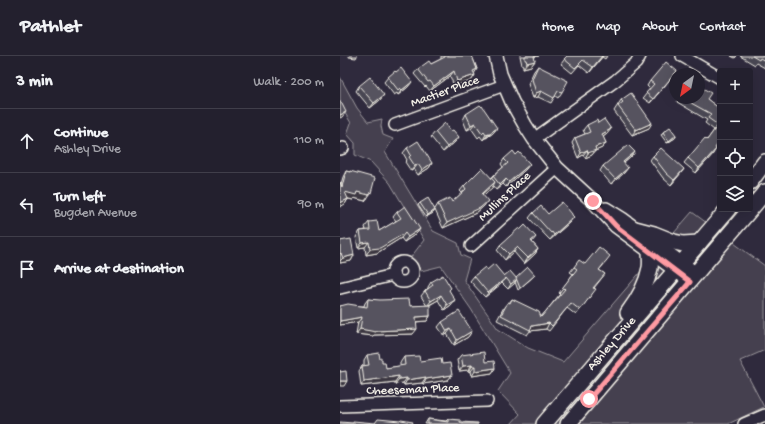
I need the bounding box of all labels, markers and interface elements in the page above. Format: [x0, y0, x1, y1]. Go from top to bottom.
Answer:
text: Pathlet [20, 16, 81, 39]
text: Home [542, 19, 574, 36]
text: Map [596, 19, 620, 36]
text: About [642, 19, 678, 36]
text: Contact [700, 19, 745, 36]
north arrow [669, 68, 705, 104]
map controls [717, 68, 753, 212]
button: + [717, 68, 753, 104]
text: 3 min [16, 72, 53, 92]
street label: Mactier Place [409, 73, 481, 111]
text: Walk · 200 m [253, 75, 324, 90]
button: − [717, 104, 753, 140]
text: Continue [54, 124, 108, 142]
icon: ahead [16, 130, 38, 152]
text: 110 m [294, 133, 324, 148]
button: locate [717, 140, 753, 176]
text: Ashley Drive [54, 142, 121, 157]
street label: Mullins Place [476, 169, 534, 225]
button: layers [717, 176, 753, 212]
text: Turn left [54, 188, 105, 206]
route end [584, 192, 602, 210]
icon: left [16, 194, 38, 216]
text: 90 m [298, 197, 324, 212]
text: Bugden Avenue [54, 206, 137, 221]
icon: arrive [16, 258, 38, 280]
text: Arrive at destination [54, 260, 184, 278]
street label: Ashley Drive [584, 314, 640, 374]
street label: Cheeseman Place [366, 381, 460, 399]
route start [580, 390, 598, 408]

